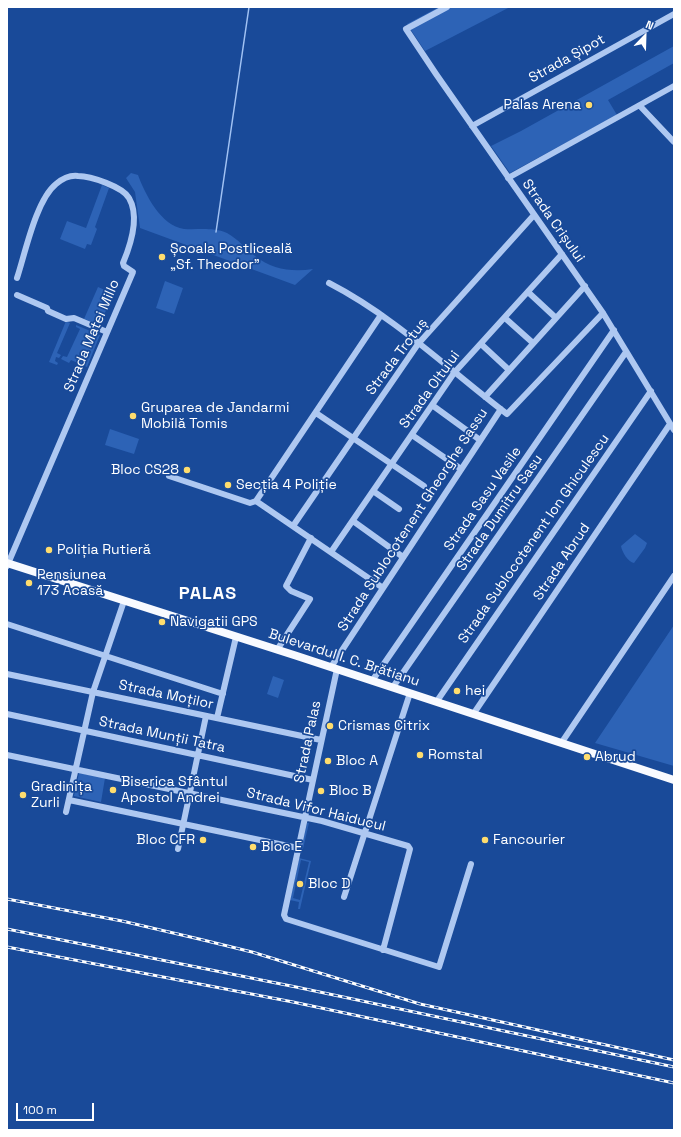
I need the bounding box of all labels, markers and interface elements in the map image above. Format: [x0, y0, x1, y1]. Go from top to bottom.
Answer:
north arrow [625, 16, 665, 56]
text: N [644, 17, 656, 33]
street label: Strada Șipot [526, 31, 608, 87]
place label: Palas Arena [504, 97, 581, 113]
marker: Palas Arena [584, 100, 594, 110]
street label: Strada Crișului [518, 176, 588, 266]
place label: Școala Postliceală „Sf. Theodor” [170, 241, 292, 274]
marker: Școala Postliceală „Sf. Theodor” [157, 252, 167, 262]
street label: Strada Matei Millo [61, 277, 123, 395]
street label: Strada Trotuș [363, 315, 431, 399]
street label: Strada Oltului [396, 348, 464, 432]
place label: Gruparea de Jandarmi Mobilă Tomis [141, 400, 289, 432]
street label: Strada Sublocotenent Gheorghe Sassu [334, 405, 492, 635]
marker: Gruparea de Jandarmi Mobilă Tomis [128, 411, 138, 421]
street label: Strada Sublocotenent Ion Ghiculescu [455, 431, 613, 647]
street label: Strada Sasu Vasile [441, 444, 525, 554]
street label: Strada Dumitru Sasu [453, 452, 547, 574]
place label: Bloc CS28 [111, 462, 179, 478]
marker: Bloc CS28 [182, 465, 192, 475]
place label: Secția 4 Poliție [236, 477, 337, 493]
marker: Secția 4 Poliție [223, 480, 233, 490]
street label: Strada Abrud [530, 520, 594, 604]
place label: Poliția Rutieră [57, 542, 151, 558]
marker: Poliția Rutieră [44, 545, 54, 555]
place label: Pensiunea 173 Acasă [37, 567, 106, 600]
marker: Pensiunea 173 Acasă [24, 578, 34, 588]
district label: PALAS [179, 583, 237, 605]
place label: Navigatii GPS [170, 614, 258, 630]
marker: Navigatii GPS [157, 617, 167, 627]
street label: Bulevardul I. C. Brătianu [266, 626, 422, 690]
street label: Strada Moților [117, 677, 215, 713]
place label: hei [465, 683, 485, 699]
marker: hei [452, 686, 462, 696]
street label: Strada Palas [291, 699, 325, 785]
street label: Strada Munții Tatra [97, 713, 227, 757]
place label: Crismas Citrix [338, 718, 430, 734]
marker: Crismas Citrix [325, 721, 335, 731]
place label: Romstal [428, 747, 483, 763]
place label: Abrud [595, 749, 636, 765]
marker: Romstal [415, 750, 425, 760]
marker: Abrud [582, 752, 592, 762]
place label: Bloc A [336, 753, 378, 769]
marker: Bloc A [323, 756, 333, 766]
place label: Biserica Sfântul Apostol Andrei [121, 774, 228, 806]
place label: Gradinița Zurli [31, 779, 92, 812]
place label: Bloc B [329, 783, 372, 799]
marker: Biserica Sfântul Apostol Andrei [108, 785, 118, 795]
street label: Strada Vifor Haiducul [245, 785, 387, 835]
marker: Bloc B [316, 786, 326, 796]
marker: Gradinița Zurli [18, 790, 28, 800]
place label: Bloc CFR [136, 832, 195, 848]
place label: Fancourier [493, 832, 565, 848]
marker: Bloc CFR [198, 835, 208, 845]
marker: Fancourier [480, 835, 490, 845]
place label: Bloc E [261, 839, 302, 855]
marker: Bloc E [248, 842, 258, 852]
place label: Bloc D [308, 876, 351, 892]
marker: Bloc D [295, 879, 305, 889]
scale bar [18, 1095, 96, 1121]
text: 100 m [23, 1102, 57, 1118]

